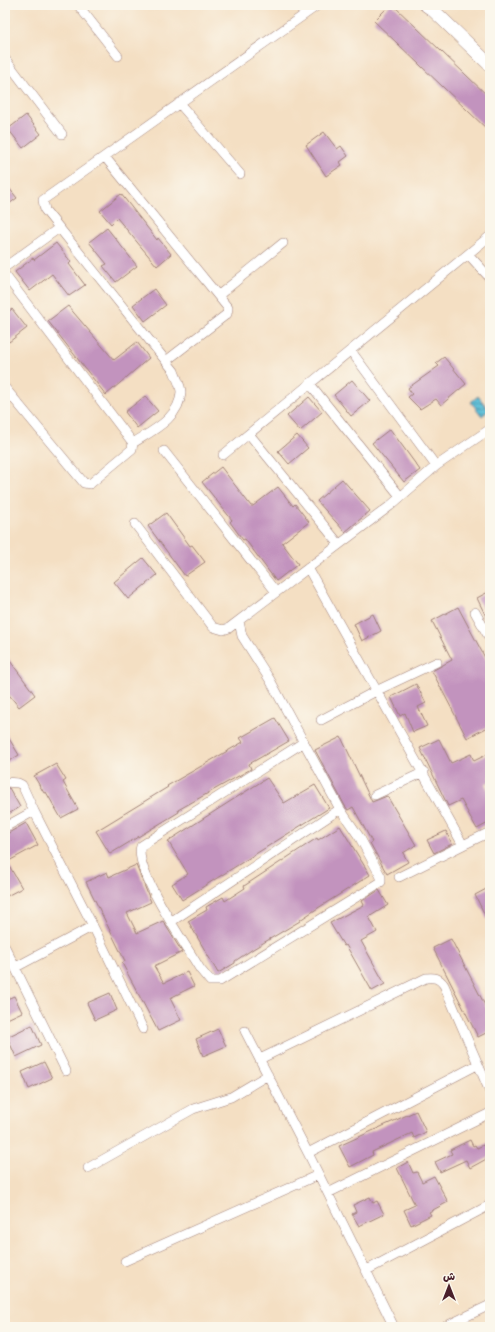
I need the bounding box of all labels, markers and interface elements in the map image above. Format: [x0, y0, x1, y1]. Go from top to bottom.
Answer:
north arrow [429, 1266, 469, 1306]
text: ش [443, 1269, 455, 1283]

